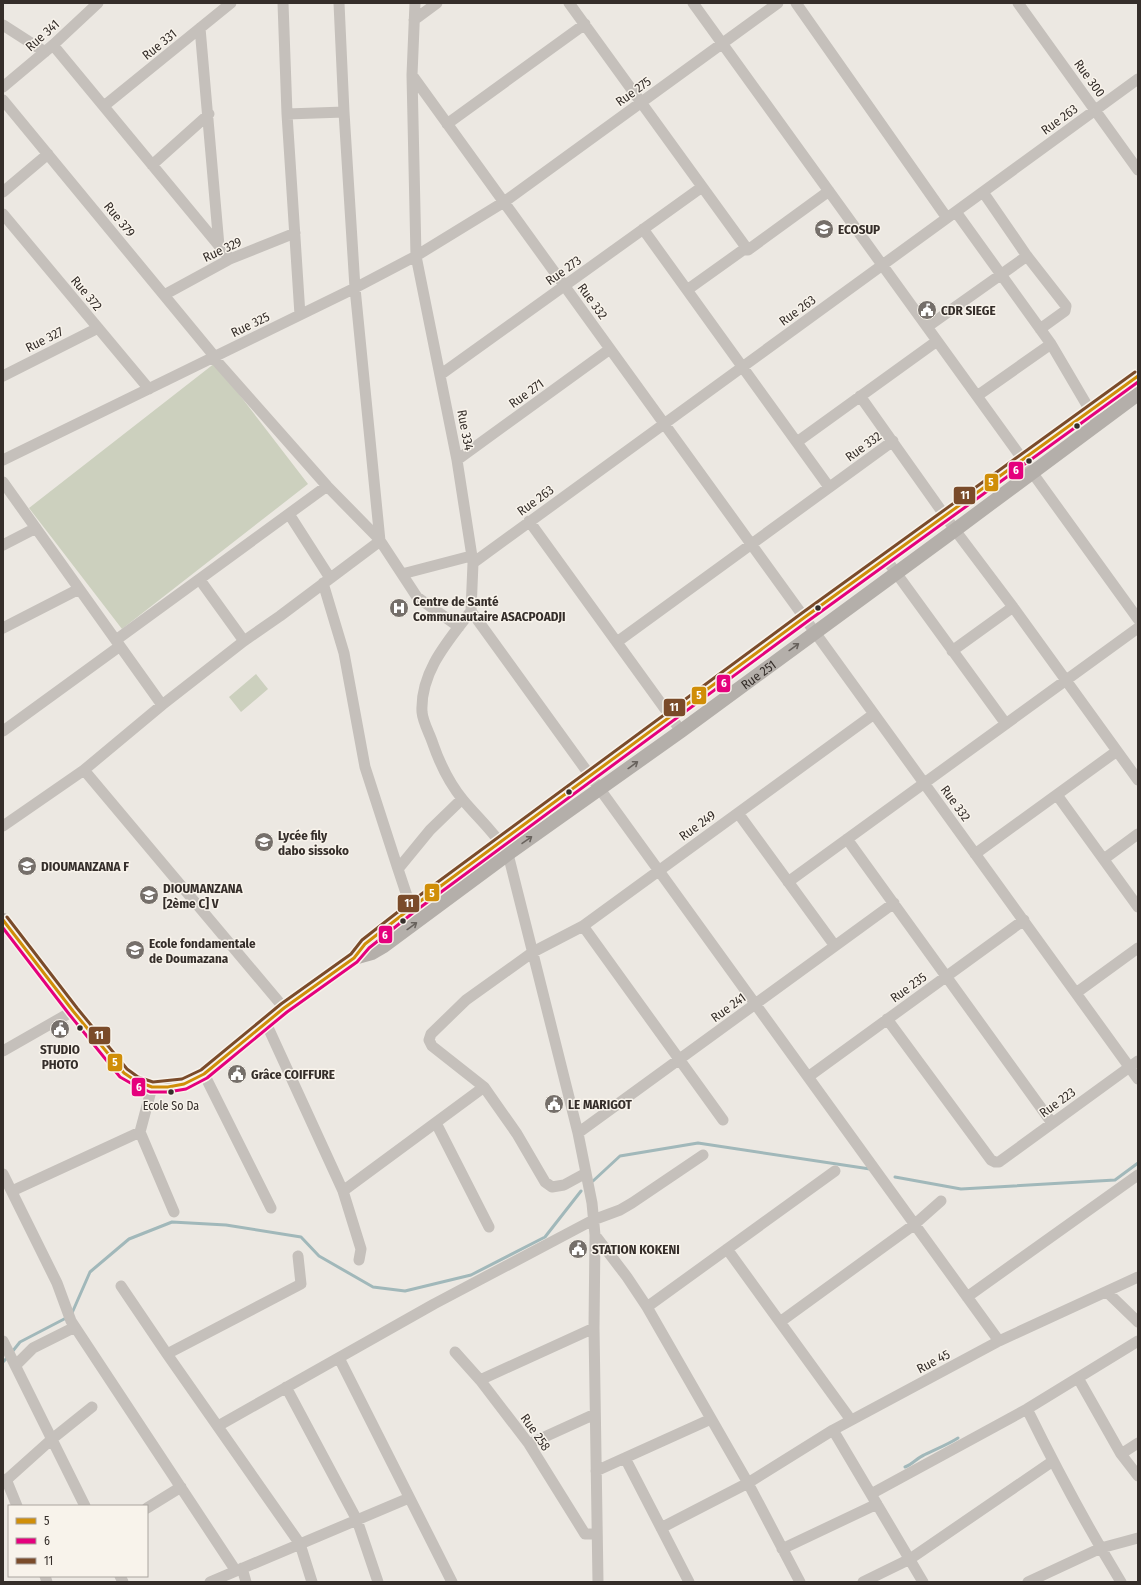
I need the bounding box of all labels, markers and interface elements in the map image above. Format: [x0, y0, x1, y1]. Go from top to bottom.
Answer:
street label: Rue 341 [23, 16, 62, 54]
street label: Rue 331 [139, 26, 180, 63]
street label: Rue 300 [1071, 57, 1108, 100]
street label: Rue 275 [613, 74, 654, 109]
street label: Rue 263 [1038, 101, 1081, 138]
street label: Rue 379 [101, 199, 138, 240]
school or university icon: ECOSUP [813, 218, 835, 240]
place label: ECOSUP [838, 222, 880, 237]
street label: Rue 329 [200, 234, 244, 265]
street label: Rue 273 [543, 252, 584, 288]
street label: Rue 372 [68, 273, 105, 314]
street label: Rue 332 [575, 280, 611, 322]
street label: Rue 263 [776, 292, 819, 329]
public building icon: CDR SIEGE [916, 299, 938, 321]
place label: CDR SIEGE [941, 303, 996, 318]
street label: Rue 325 [229, 309, 272, 340]
street label: Rue 327 [23, 324, 65, 355]
street label: Rue 271 [506, 376, 547, 411]
street label: Rue 334 [454, 408, 477, 452]
unlabelled marker [1072, 421, 1082, 431]
street label: Rue 332 [842, 428, 884, 464]
unlabelled marker [1024, 456, 1034, 466]
line badge: 6 [1008, 461, 1024, 480]
text: 6 [1013, 464, 1019, 477]
line badge: 5 [984, 473, 999, 492]
text: 5 [988, 476, 994, 489]
street label: Rue 263 [514, 482, 557, 519]
line badge: 11 [953, 486, 976, 505]
text: 11 [960, 489, 970, 502]
place label: Centre de Santé Communautaire ASACPOADJI [413, 594, 566, 624]
hospital icon: Centre de Santé Communautaire ASACPOADJI [388, 597, 410, 619]
unlabelled marker [813, 603, 823, 613]
one-way arrow [789, 643, 800, 651]
street label: Rue 251 [738, 657, 779, 693]
line badge: 6 [716, 674, 731, 693]
text: 6 [721, 677, 727, 690]
line badge: 5 [691, 686, 707, 705]
text: 5 [696, 689, 702, 702]
line badge: 11 [663, 698, 686, 717]
text: 11 [669, 701, 679, 714]
one-way arrow [627, 761, 638, 769]
street label: Rue 332 [938, 782, 974, 824]
unlabelled marker [564, 787, 574, 797]
street label: Rue 249 [676, 807, 718, 844]
place label: Lycée fily dabo sissoko [278, 828, 349, 858]
school or university icon: Lycée fily dabo sissoko [253, 831, 275, 853]
one-way arrow [521, 836, 532, 844]
school or university icon: DIOUMANZANA F [16, 855, 38, 877]
place label: DIOUMANZANA F [41, 859, 129, 874]
place label: DIOUMANZANA [2ème C] V [163, 881, 244, 911]
line badge: 5 [424, 883, 440, 902]
school or university icon: DIOUMANZANA [2ème C] V [138, 884, 160, 906]
text: 5 [429, 887, 435, 900]
line badge: 11 [397, 894, 420, 913]
text: 11 [404, 897, 414, 910]
unlabelled marker [398, 916, 408, 926]
one-way arrow [406, 922, 417, 930]
line badge: 6 [378, 925, 393, 944]
text: 6 [382, 929, 388, 942]
place label: Ecole fondamentale de Doumazana [149, 936, 256, 966]
school or university icon: Ecole fondamentale de Doumazana [124, 939, 146, 961]
street label: Rue 235 [887, 969, 929, 1005]
street label: Rue 241 [708, 990, 749, 1025]
public building icon: STUDIO PHOTO [49, 1018, 71, 1040]
unlabelled marker [75, 1023, 85, 1033]
line badge: 11 [88, 1026, 111, 1045]
text: 11 [94, 1029, 104, 1042]
place label: STUDIO PHOTO [40, 1042, 80, 1072]
line badge: 5 [107, 1053, 123, 1072]
text: 5 [112, 1056, 118, 1069]
public building icon: Grâce COIFFURE [226, 1063, 248, 1085]
place label: Grâce COIFFURE [251, 1067, 335, 1082]
line badge: 6 [131, 1077, 146, 1097]
text: 6 [136, 1081, 142, 1094]
street label: Rue 223 [1036, 1084, 1078, 1120]
marker: Ecole So Da [166, 1087, 176, 1097]
public building icon: LE MARIGOT [543, 1093, 565, 1115]
place label: LE MARIGOT [568, 1097, 633, 1112]
place label: Ecole So Da [143, 1099, 199, 1113]
public building icon: STATION KOKENI [567, 1238, 589, 1260]
place label: STATION KOKENI [592, 1242, 680, 1257]
street label: Rue 45 [914, 1346, 952, 1376]
street label: Rue 258 [518, 1411, 554, 1454]
legend [8, 1505, 148, 1577]
text: 5 [44, 1514, 50, 1528]
text: 6 [44, 1534, 50, 1548]
text: 11 [44, 1554, 53, 1568]

